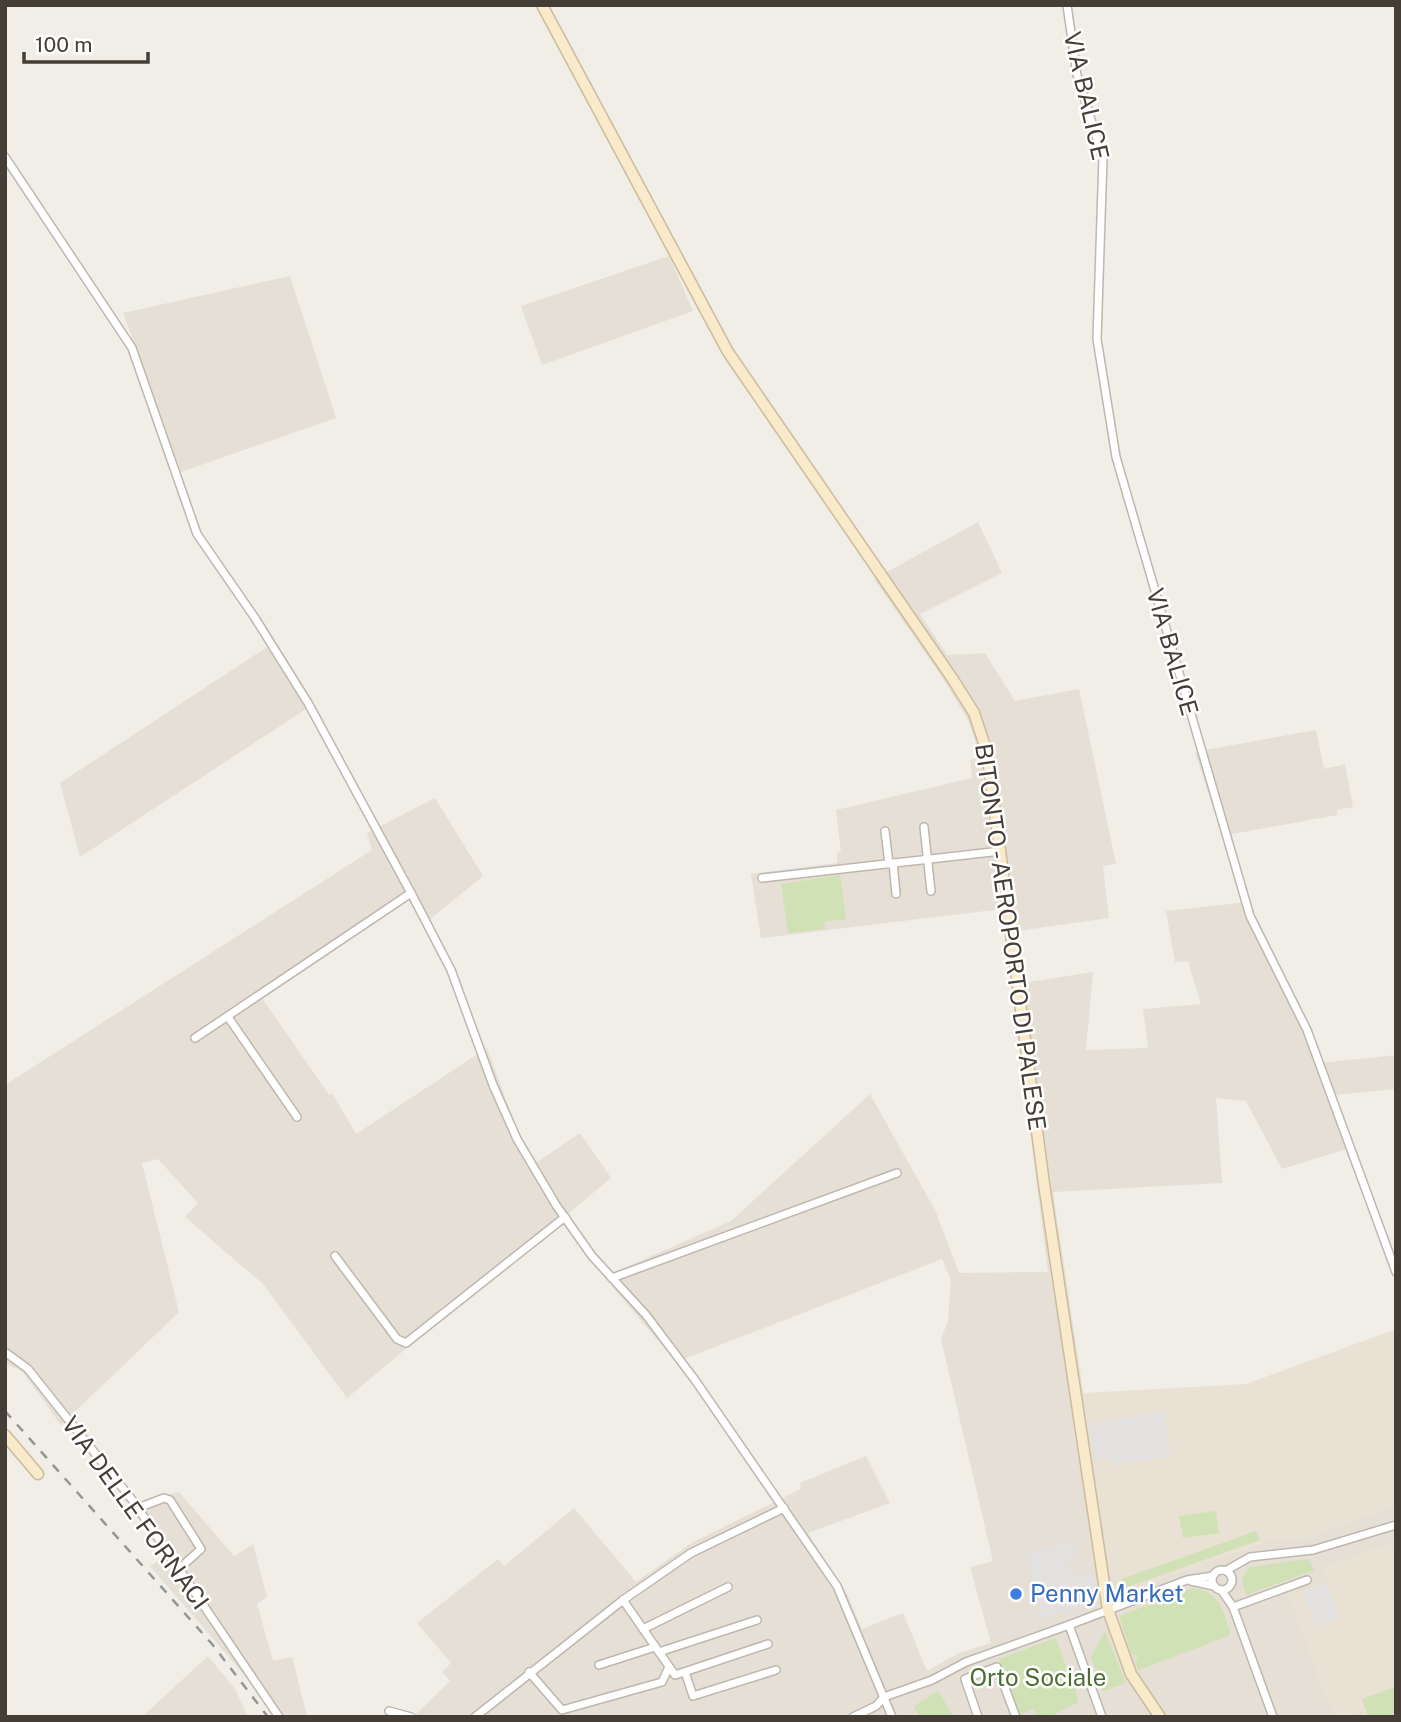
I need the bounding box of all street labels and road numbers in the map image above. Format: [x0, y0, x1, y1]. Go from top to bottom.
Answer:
street label: VIA BALICE [1059, 29, 1115, 163]
street label: VIA BALICE [1141, 585, 1204, 718]
street label: BITONTO - AEROPORTO DI PALESE [970, 741, 1052, 1132]
street label: VIA DELLE FORNACI [56, 1410, 215, 1614]

